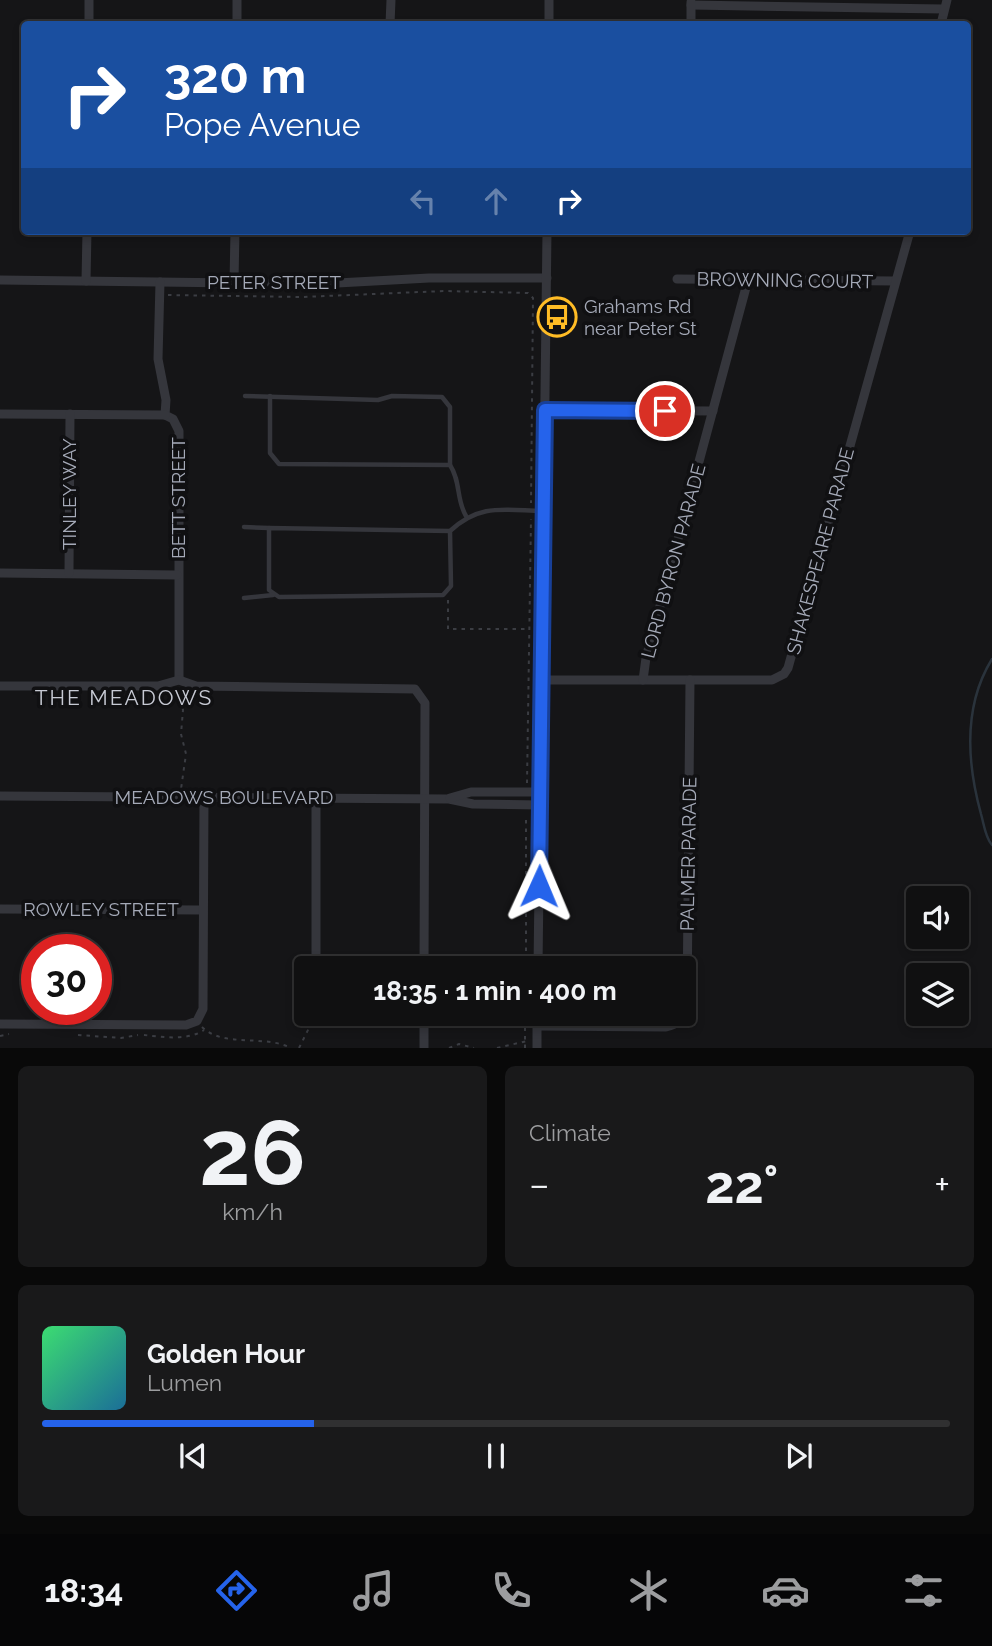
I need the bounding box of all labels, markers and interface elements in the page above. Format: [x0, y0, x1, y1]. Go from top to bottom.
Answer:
text: 320 m [164, 47, 306, 104]
icon: right [49, 49, 140, 140]
text: Pope Avenue [164, 106, 361, 143]
icon: left [404, 182, 442, 220]
icon: ahead [477, 182, 515, 220]
icon: right [550, 182, 588, 220]
street label: BROWNING COURT [697, 267, 874, 293]
street label: PETER STREET [207, 271, 341, 293]
place label: Grahams Rd near Peter St [584, 295, 697, 339]
bus stop icon: Grahams Rd near Peter St [536, 296, 578, 338]
pin [635, 381, 695, 441]
icon: arrive [646, 392, 684, 430]
street label: TINLEY WAY [58, 437, 80, 550]
street label: BETT STREET [167, 437, 189, 559]
street label: SHAKESPEARE PARADE [782, 445, 858, 657]
street label: LORD BYRON PARADE [636, 461, 710, 661]
district label: THE MEADOWS [35, 685, 213, 710]
street label: PALMER PARADE [676, 777, 700, 931]
street label: MEADOWS BOULEVARD [115, 786, 333, 808]
position arrow [502, 849, 576, 923]
map controls [906, 886, 969, 1026]
button: sound [906, 886, 969, 949]
street label: ROWLEY STREET [23, 898, 179, 920]
speed limit sign: 30 [21, 934, 112, 1025]
button: layers [906, 963, 969, 1026]
text: 18:35 · 1 min · 400 m [373, 976, 617, 1006]
text: 26 [199, 1099, 306, 1206]
text: Climate [529, 1119, 611, 1146]
text: 22° [705, 1154, 778, 1215]
text: − [529, 1162, 549, 1207]
text: + [934, 1162, 950, 1207]
text: km/h [222, 1198, 283, 1225]
text: Golden Hour [147, 1339, 305, 1369]
text: Lumen [147, 1369, 222, 1396]
icon: previous [174, 1437, 212, 1475]
icon: pause [477, 1437, 515, 1475]
icon: next [780, 1437, 818, 1475]
icon: directions [212, 1566, 261, 1615]
icon: music [349, 1566, 398, 1615]
icon: phone [487, 1566, 536, 1615]
icon: climate [624, 1566, 673, 1615]
icon: car [761, 1566, 810, 1615]
icon: filters [899, 1566, 948, 1615]
text: 18:34 [44, 1572, 123, 1609]

